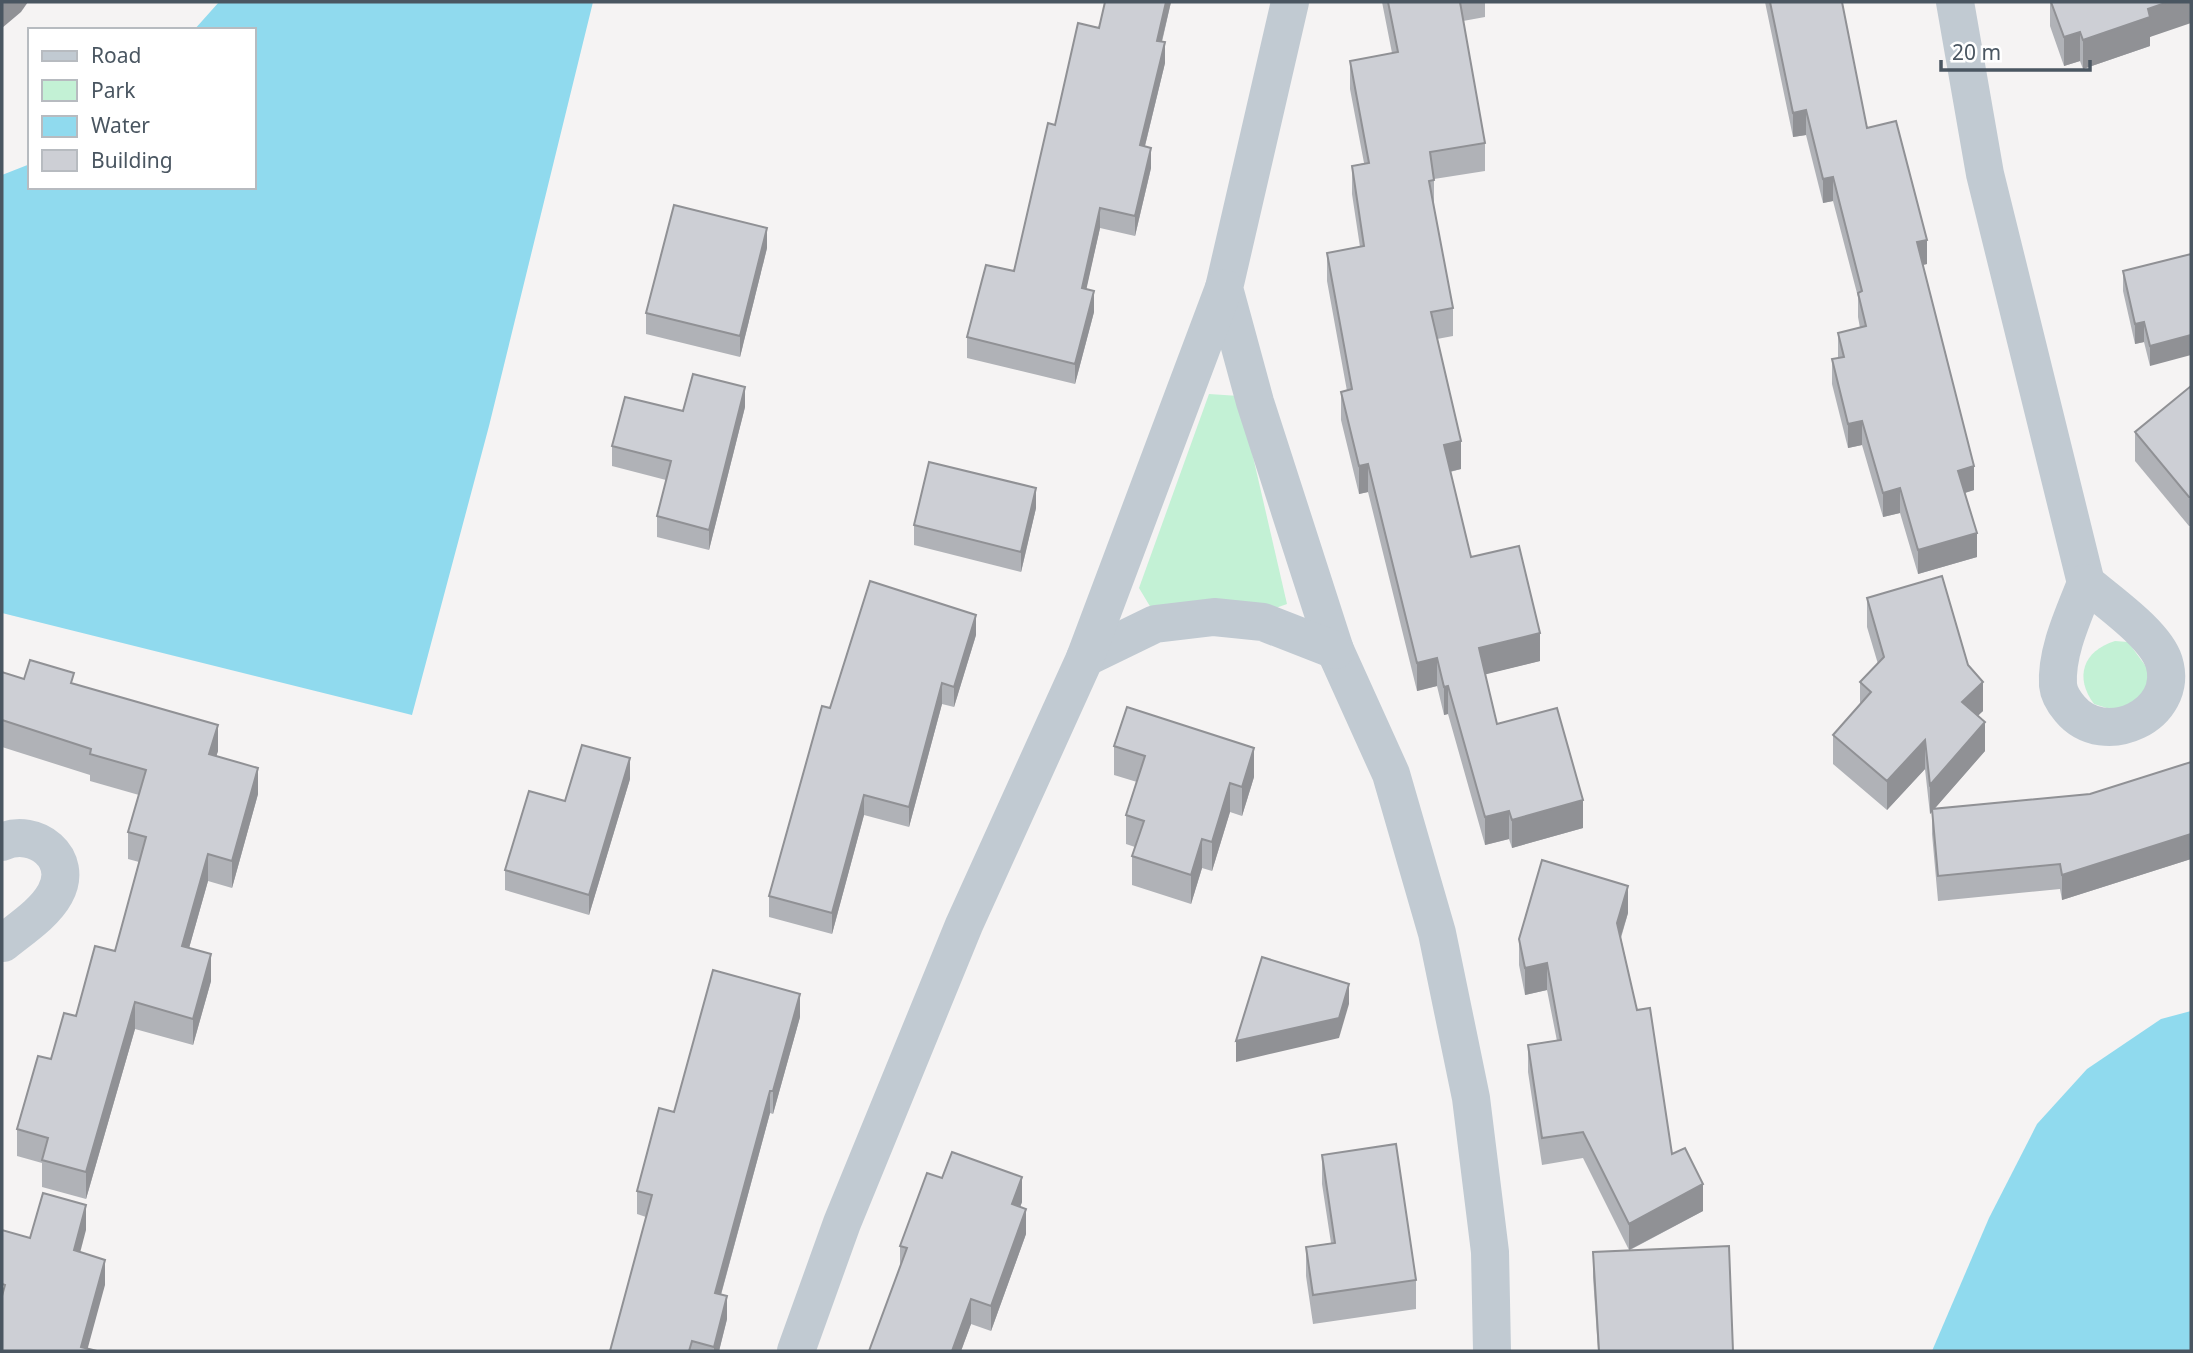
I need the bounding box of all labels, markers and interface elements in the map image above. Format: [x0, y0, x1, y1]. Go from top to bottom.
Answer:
legend [28, 28, 256, 189]
scale bar [1941, 28, 2090, 72]
text: 20 m [1952, 38, 2001, 66]
text: Road [91, 41, 141, 69]
text: Park [91, 76, 136, 104]
text: Water [91, 111, 150, 139]
text: Building [91, 146, 173, 174]

